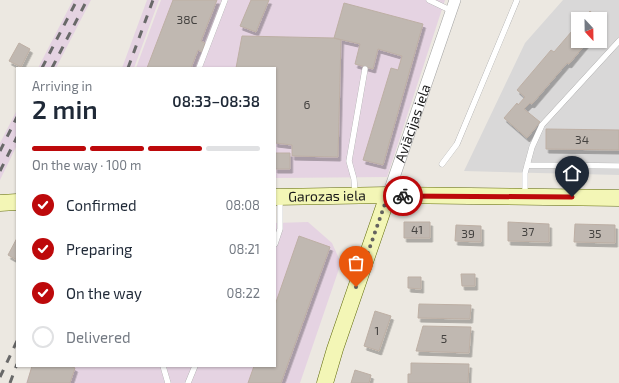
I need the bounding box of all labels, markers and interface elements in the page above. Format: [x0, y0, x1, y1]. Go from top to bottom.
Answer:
house number: 38C [177, 12, 198, 26]
north arrow [571, 12, 607, 48]
map controls [571, 12, 607, 48]
text: Arriving in [32, 78, 92, 94]
street label: Aviācijas iela [391, 82, 434, 164]
text: 08:33–08:38 [172, 92, 260, 110]
text: 2 min [32, 93, 98, 124]
house number: 6 [304, 97, 311, 111]
house number: 34 [575, 132, 589, 146]
pin [555, 156, 589, 197]
text: On the way · 100 m [32, 157, 141, 173]
icon: home [561, 162, 583, 184]
courier [383, 176, 423, 216]
icon: bike [392, 185, 414, 207]
street label: Garozas iela [288, 186, 366, 205]
icon: check [32, 194, 54, 216]
text: Confirmed [66, 196, 137, 214]
text: 08:08 [225, 197, 260, 213]
house number: 41 [411, 222, 423, 236]
house number: 37 [522, 224, 534, 238]
house number: 39 [461, 226, 475, 240]
house number: 35 [588, 226, 602, 240]
icon: check [32, 238, 54, 260]
text: Preparing [66, 240, 132, 258]
text: 08:21 [229, 241, 260, 257]
pin [339, 246, 373, 287]
icon: bag [345, 252, 367, 274]
icon: check [32, 282, 54, 304]
text: On the way [66, 284, 142, 302]
text: 08:22 [227, 285, 260, 301]
house number: 1 [375, 323, 379, 337]
text: Delivered [66, 328, 131, 346]
house number: 5 [441, 331, 447, 345]

